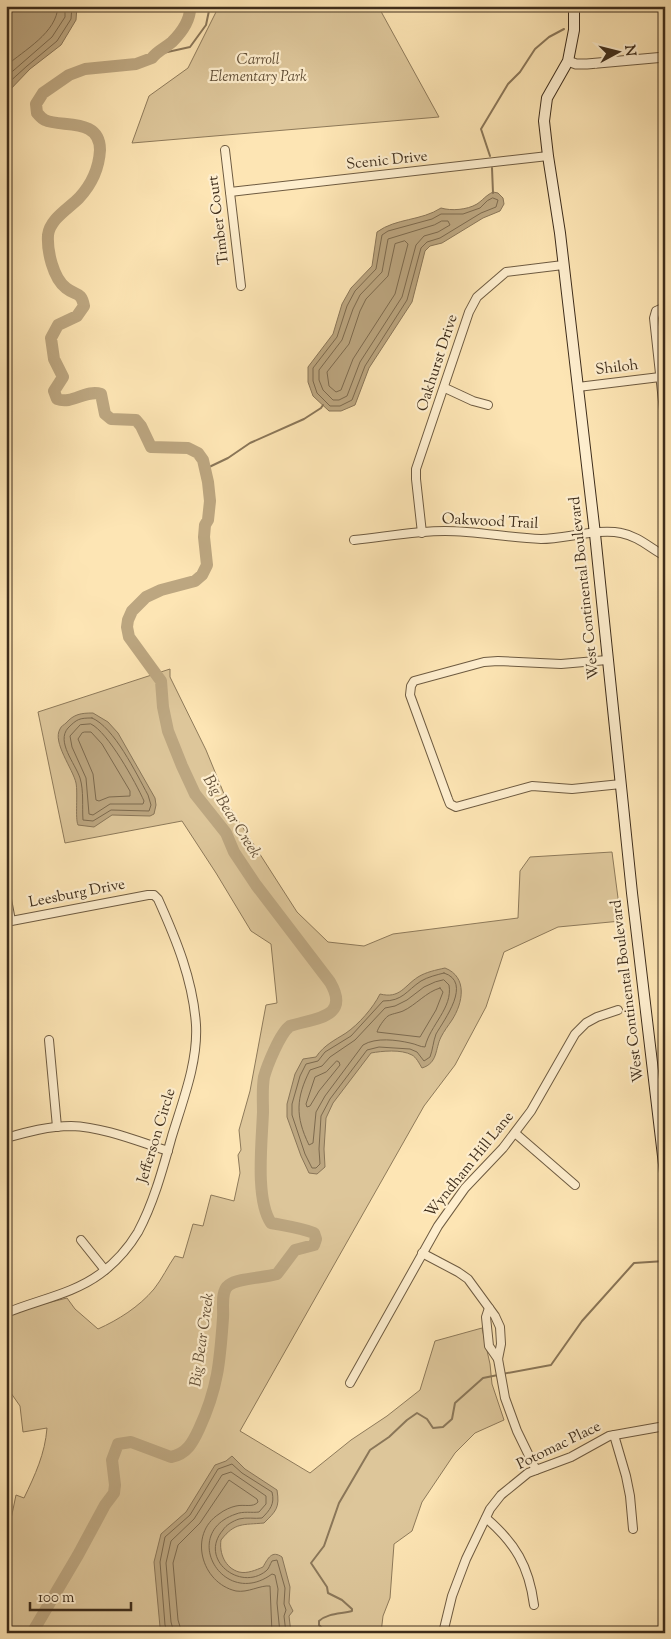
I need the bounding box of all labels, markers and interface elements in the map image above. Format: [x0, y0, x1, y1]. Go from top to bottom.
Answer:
north arrow [594, 28, 644, 78]
text: N [618, 44, 640, 57]
park label: Carroll Elementary Park [209, 50, 307, 88]
street label: Scenic Drive [345, 146, 429, 176]
street label: Timber Court [203, 174, 235, 266]
street label: Oakhurst Drive [412, 312, 464, 414]
street label: Shiloh [594, 355, 640, 381]
street label: West Continental Boulevard [565, 495, 605, 681]
street label: Oakwood Trail [441, 509, 539, 535]
water label: Big Bear Creek [196, 771, 266, 863]
street label: Leesburg Drive [27, 874, 127, 914]
street label: West Continental Boulevard [606, 898, 650, 1084]
street label: Jefferson Circle [132, 1086, 181, 1187]
street label: Wyndham Hill Lane [421, 1107, 519, 1223]
water label: Big Bear Creek [185, 1292, 221, 1388]
street label: Potomac Place [513, 1417, 605, 1475]
scale bar [30, 1579, 131, 1611]
text: 100 m [38, 1588, 75, 1609]

